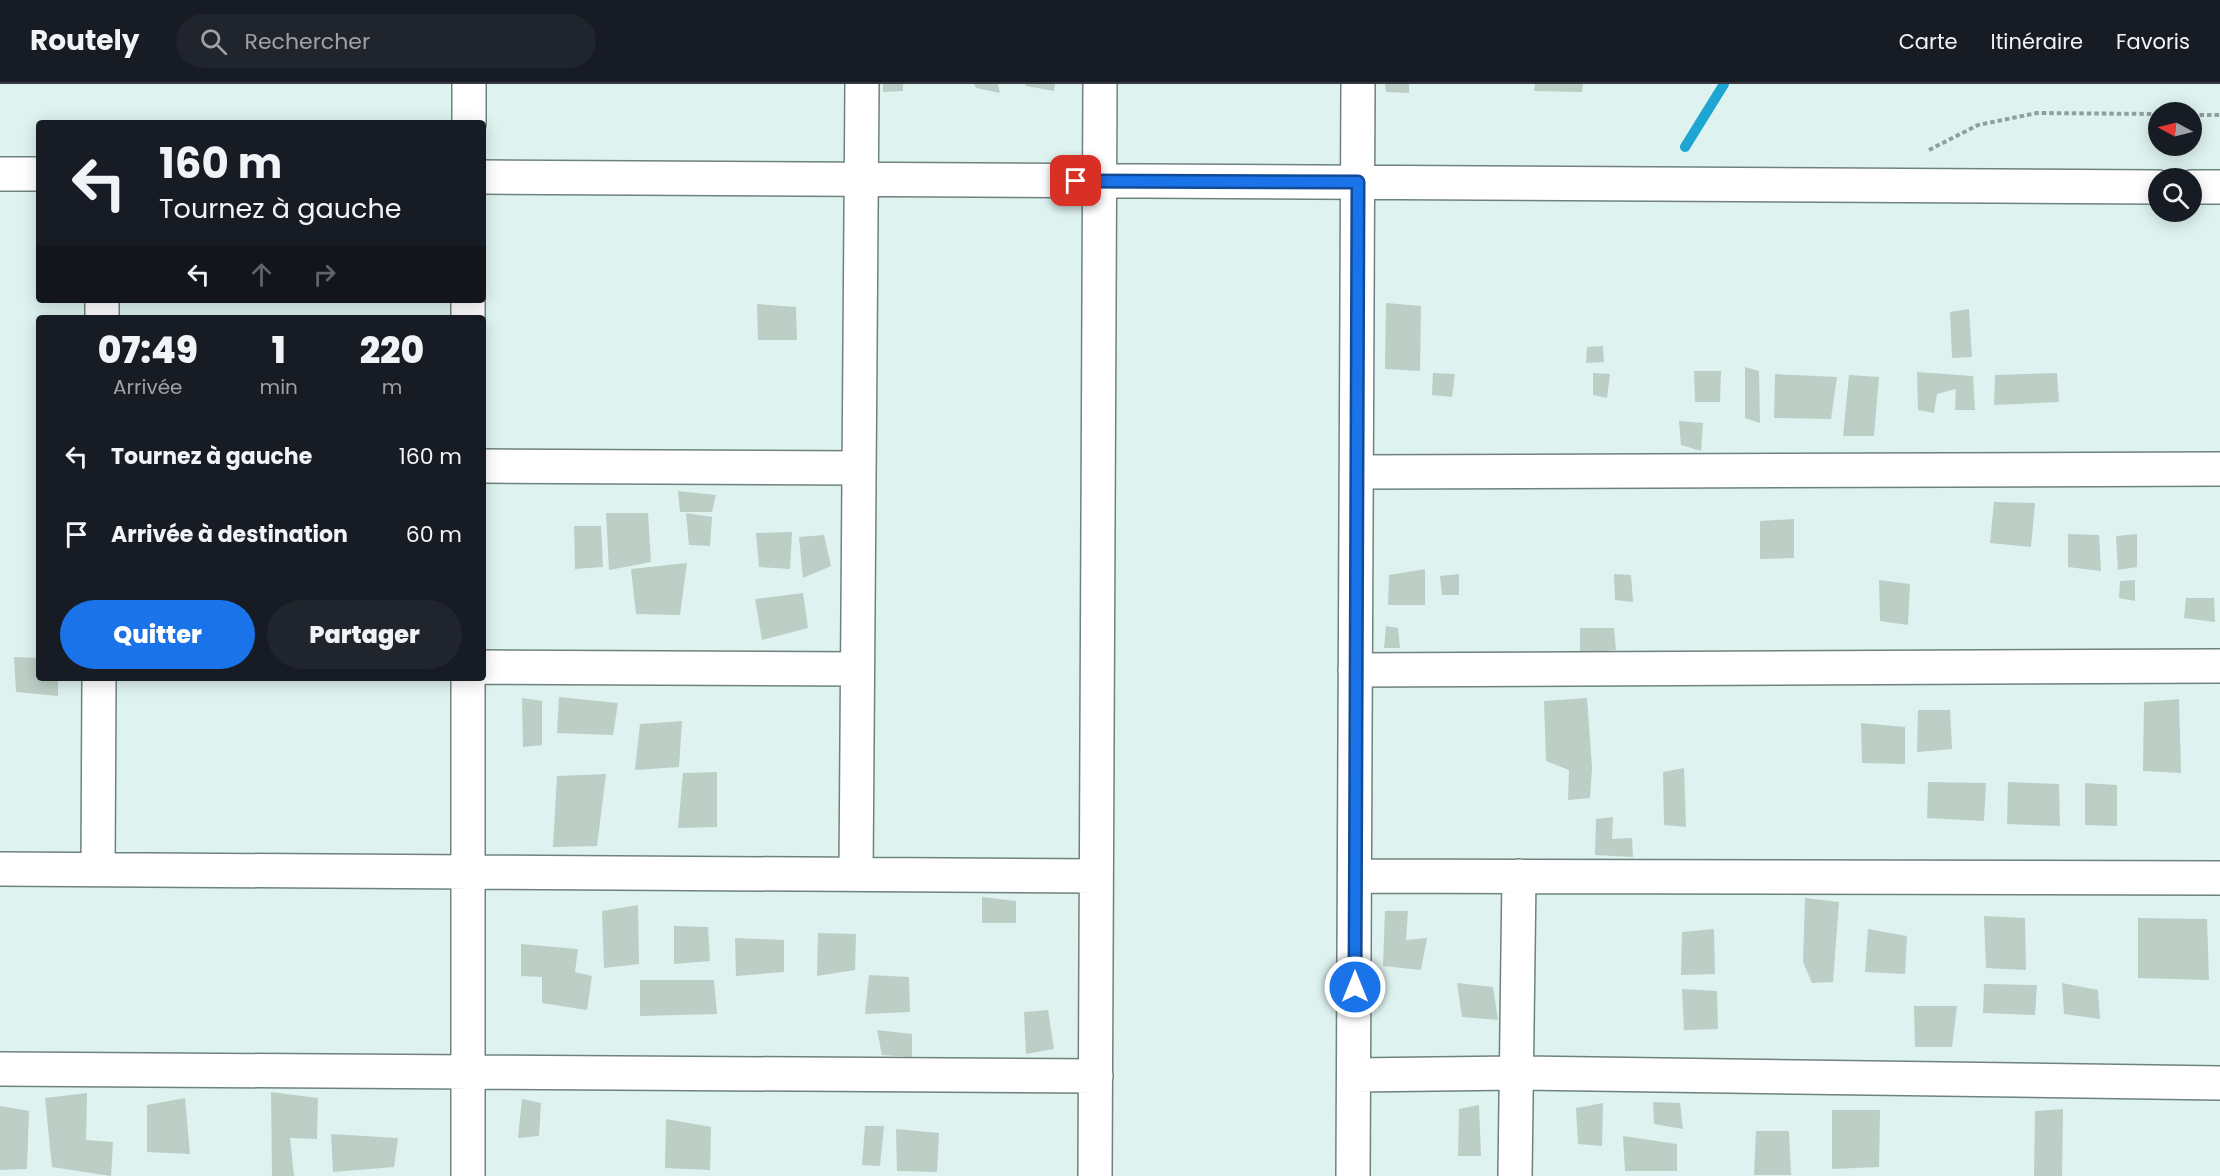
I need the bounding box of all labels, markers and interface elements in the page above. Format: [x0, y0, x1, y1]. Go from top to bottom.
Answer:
search box [176, 14, 596, 68]
text: Routely [30, 21, 140, 60]
icon: search [197, 25, 230, 58]
text: Rechercher [245, 26, 370, 57]
text: Carte [1899, 27, 1958, 56]
text: Itinéraire [1991, 27, 2083, 56]
text: Favoris [2116, 27, 2190, 56]
north arrow [2148, 102, 2202, 156]
map controls [2148, 102, 2202, 222]
text: 160 m [159, 134, 282, 193]
icon: left [60, 144, 138, 222]
pin [1050, 155, 1101, 206]
icon: arrive [1059, 164, 1092, 197]
button: search [2148, 168, 2202, 222]
text: Tournez à gauche [159, 190, 401, 227]
icon: left [182, 258, 215, 291]
icon: ahead [245, 258, 278, 291]
icon: right [308, 258, 341, 291]
text: 07:49 [98, 325, 198, 376]
text: 1 [272, 325, 286, 376]
text: 220 [360, 325, 424, 376]
text: Arrivée [113, 373, 182, 401]
text: min [260, 373, 298, 401]
text: m [382, 373, 402, 401]
icon: left [60, 440, 93, 473]
text: Tournez à gauche [111, 441, 312, 472]
text: 160 m [399, 441, 462, 472]
icon: arrive [60, 518, 93, 551]
text: Arrivée à destination [111, 519, 348, 550]
text: 60 m [406, 519, 462, 550]
button: Quitter [60, 600, 255, 669]
button: Partager [267, 600, 462, 669]
position arrow [1323, 955, 1387, 1019]

